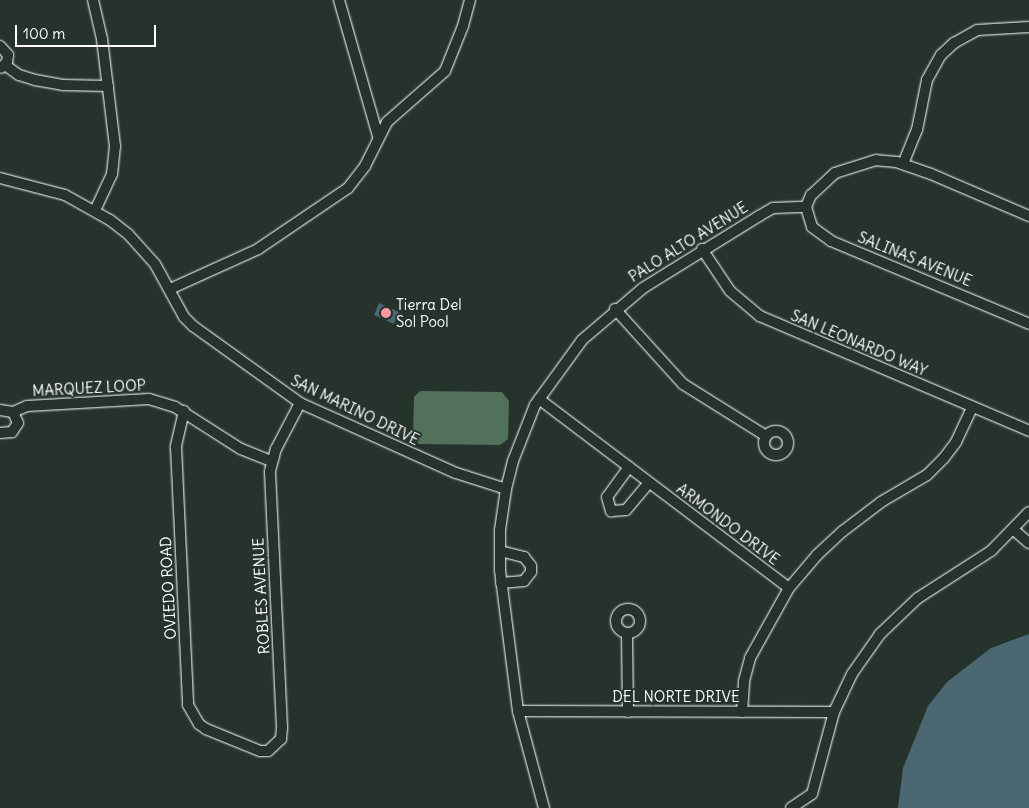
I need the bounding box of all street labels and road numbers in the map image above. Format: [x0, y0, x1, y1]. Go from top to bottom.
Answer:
street label: PALO ALTO AVENUE [625, 198, 751, 286]
street label: SALINAS AVENUE [855, 228, 975, 290]
street label: SAN LEONARDO WAY [788, 306, 930, 380]
street label: SAN MARINO DRIVE [288, 371, 422, 449]
street label: MARQUEZ LOOP [32, 376, 146, 400]
street label: ARMONDO DRIVE [673, 479, 783, 569]
street label: OVIEDO ROAD [156, 536, 180, 640]
street label: ROBLES AVENUE [249, 537, 273, 655]
street label: DEL NORTE DRIVE [612, 688, 740, 706]

